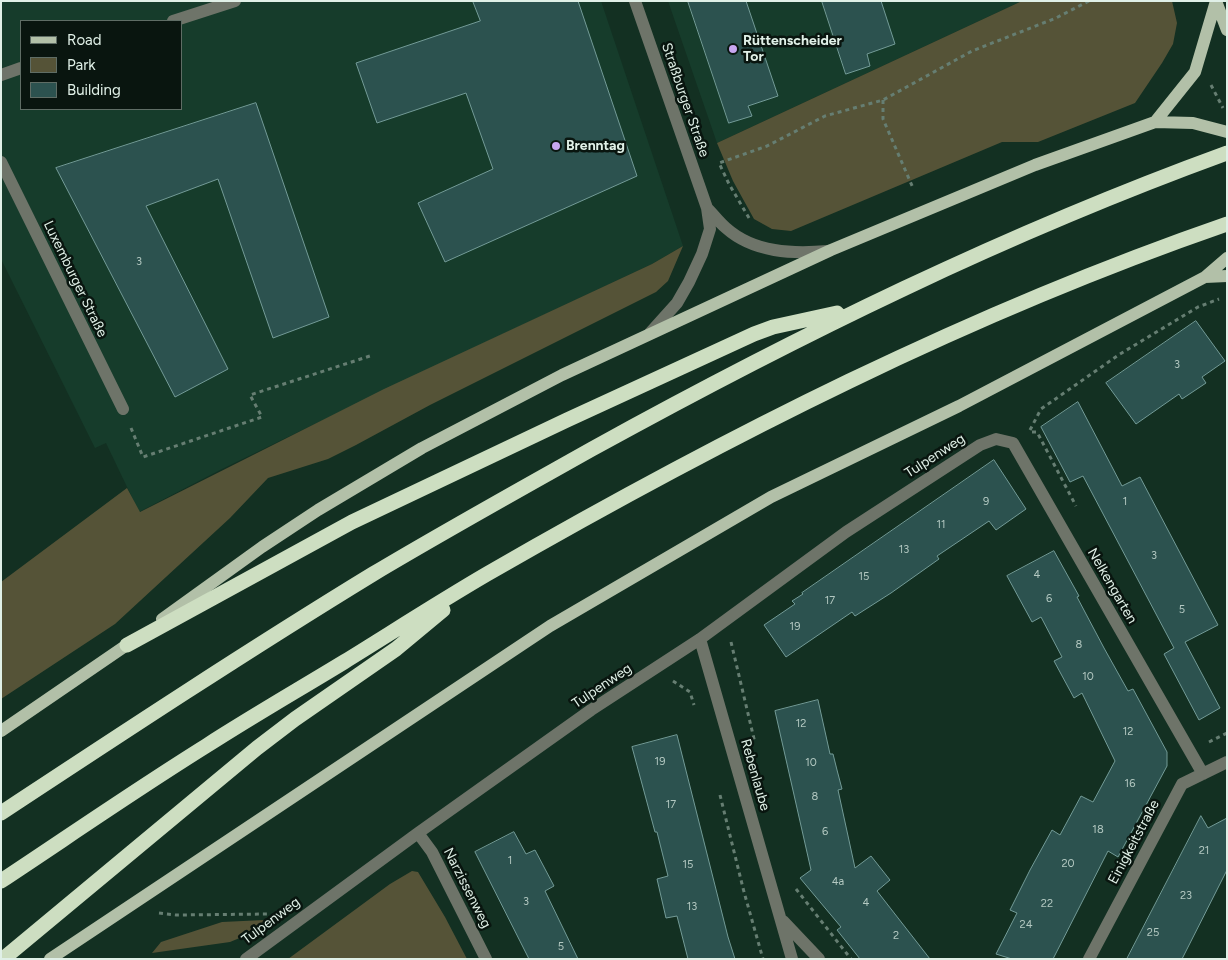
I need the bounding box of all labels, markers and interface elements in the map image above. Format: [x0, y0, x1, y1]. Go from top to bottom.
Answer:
legend [20, 20, 182, 110]
text: Road [67, 31, 102, 49]
place label: Rüttenscheider Tor [743, 33, 842, 65]
street label: Straßburger Straße [658, 41, 712, 159]
marker: Rüttenscheider Tor [727, 43, 739, 55]
text: Park [67, 56, 96, 74]
text: Building [67, 81, 121, 99]
place label: Brenntag [566, 138, 625, 154]
marker: Brenntag [550, 140, 562, 152]
street label: Luxemburger Straße [40, 218, 110, 340]
house number: 3 [136, 255, 142, 269]
house number: 3 [1174, 358, 1180, 372]
street label: Tulpenweg [902, 430, 968, 482]
house number: 9 [983, 495, 989, 509]
house number: 1 [1123, 495, 1127, 509]
house number: 11 [936, 518, 946, 532]
house number: 13 [899, 543, 909, 557]
street label: Nelkengarten [1084, 545, 1140, 627]
house number: 3 [1151, 549, 1157, 563]
house number: 4 [1034, 568, 1040, 582]
house number: 15 [859, 570, 869, 584]
house number: 6 [1046, 592, 1052, 606]
house number: 17 [825, 594, 835, 608]
house number: 5 [1179, 603, 1185, 617]
house number: 19 [790, 620, 800, 634]
house number: 8 [1076, 638, 1082, 652]
street label: Tulpenweg [569, 660, 635, 712]
house number: 10 [1082, 670, 1094, 684]
house number: 12 [796, 717, 806, 731]
house number: 12 [1123, 725, 1133, 739]
street label: Rebenlaube [737, 737, 773, 813]
house number: 19 [655, 755, 665, 769]
house number: 10 [805, 756, 817, 770]
house number: 16 [1125, 777, 1135, 791]
house number: 8 [812, 790, 818, 804]
street label: Einigkeitstraße [1105, 797, 1163, 887]
house number: 17 [666, 798, 676, 812]
house number: 18 [1092, 823, 1104, 837]
house number: 6 [822, 825, 828, 839]
house number: 21 [1199, 844, 1209, 858]
street label: Narzissenweg [440, 845, 494, 931]
house number: 1 [508, 854, 512, 868]
house number: 20 [1061, 857, 1075, 871]
house number: 15 [683, 858, 693, 872]
house number: 4a [832, 875, 844, 889]
house number: 23 [1180, 889, 1192, 903]
street label: Tulpenweg [239, 894, 303, 948]
house number: 3 [523, 895, 529, 909]
house number: 4 [863, 896, 869, 910]
house number: 22 [1041, 897, 1053, 911]
house number: 13 [687, 900, 697, 914]
house number: 24 [1020, 918, 1032, 932]
house number: 25 [1147, 926, 1159, 940]
house number: 2 [893, 929, 899, 943]
house number: 5 [558, 940, 564, 954]

